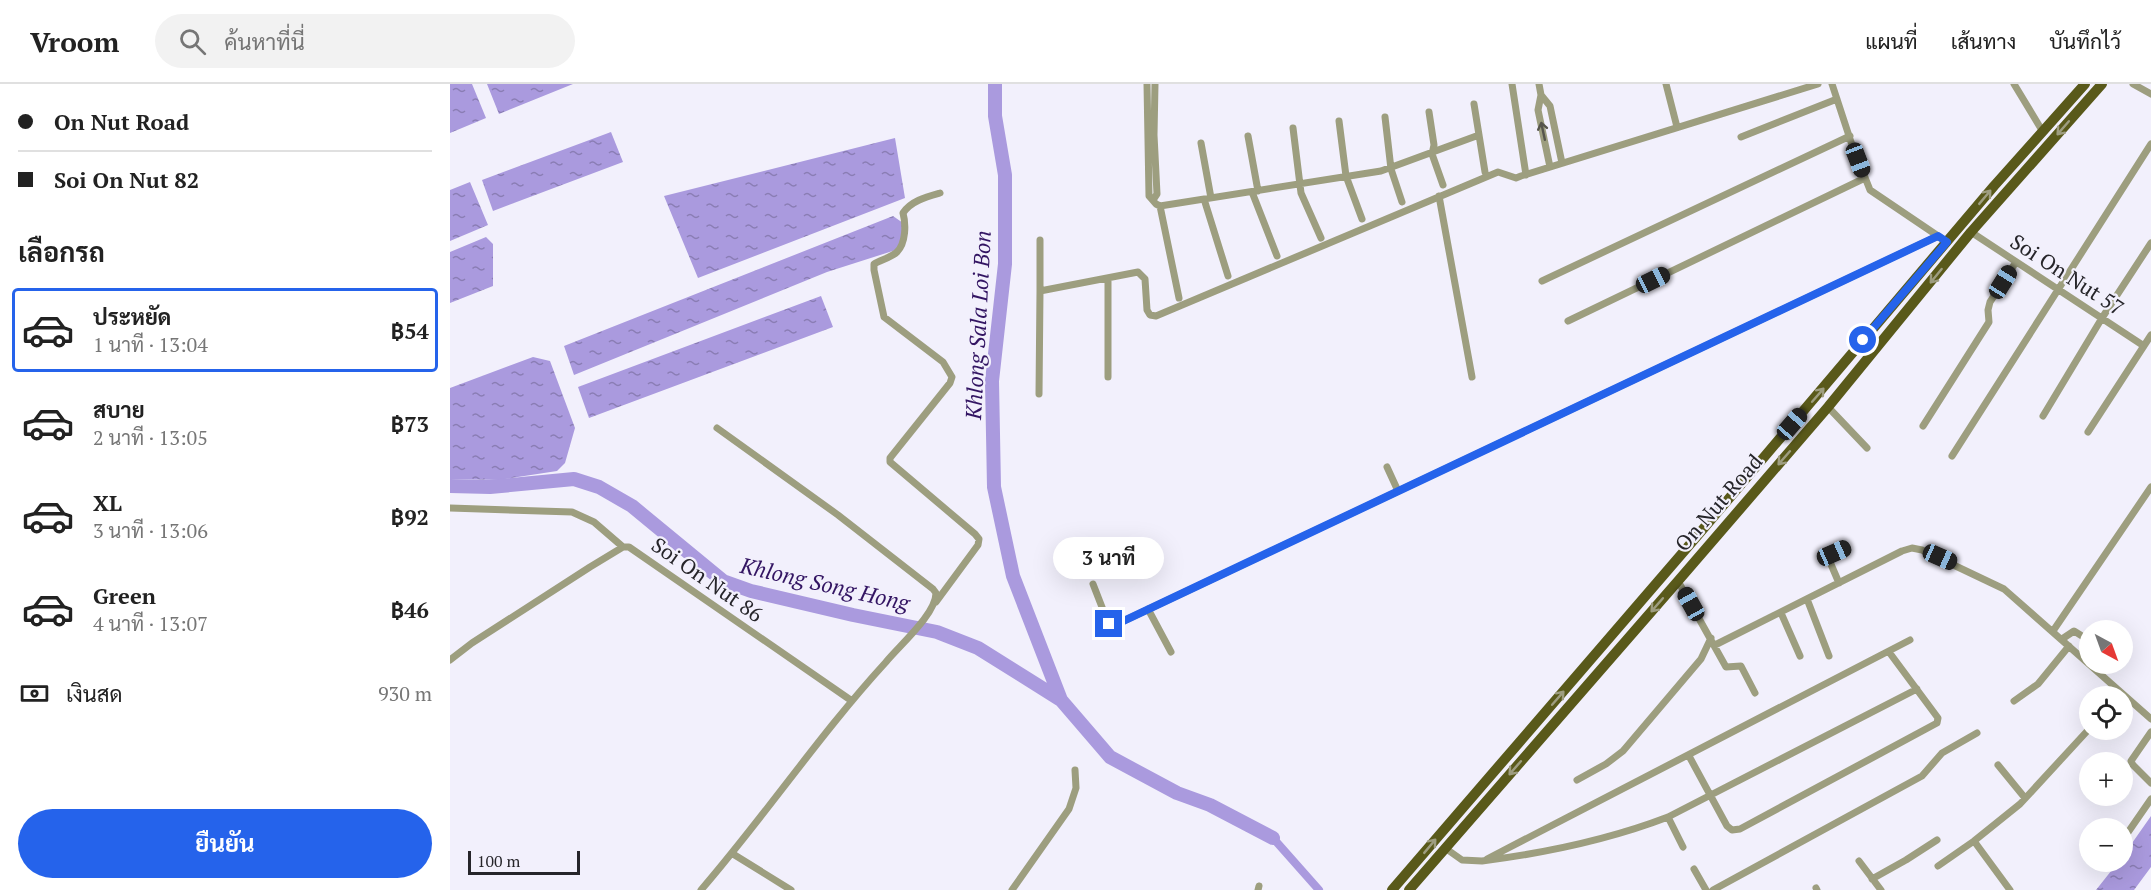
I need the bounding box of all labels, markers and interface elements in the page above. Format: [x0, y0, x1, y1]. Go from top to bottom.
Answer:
search box [155, 14, 575, 68]
text: Vroom [30, 23, 119, 60]
icon: search [176, 25, 209, 58]
text: ค้นหาที่นี่ [224, 27, 305, 56]
text: แผนที่ [1865, 27, 1918, 55]
text: เส้นทาง [1951, 27, 2016, 55]
text: บันทึกไว้ [2049, 27, 2121, 55]
text: On Nut Road [54, 107, 189, 136]
one-way arrow [2056, 120, 2070, 135]
one-way arrow [1537, 122, 1548, 141]
car [1843, 140, 1873, 180]
text: Soi On Nut 82 [54, 165, 199, 194]
one-way arrow [1978, 190, 1992, 205]
street label: Soi On Nut 57 [2005, 227, 2130, 321]
water label: Khlong Sala Loi Bon [958, 230, 997, 421]
text: เลือกรถ [18, 234, 105, 270]
car [1986, 262, 2020, 302]
car [1633, 264, 1673, 296]
one-way arrow [1929, 267, 1942, 283]
text: ประหยัด [93, 302, 171, 331]
icon: car [21, 303, 75, 357]
text: ฿54 [391, 316, 429, 345]
route start [1849, 326, 1876, 353]
text: 1 นาที · 13:04 [93, 331, 208, 358]
one-way arrow [1811, 388, 1825, 403]
text: สบาย [93, 395, 145, 424]
icon: car [21, 396, 75, 450]
car [1773, 405, 1811, 443]
text: ฿73 [391, 409, 429, 438]
text: 2 นาที · 13:05 [93, 424, 208, 451]
street label: On Nut Road [1668, 448, 1768, 557]
one-way arrow [1777, 450, 1791, 465]
text: XL [93, 488, 122, 517]
icon: car [21, 489, 75, 543]
text: ฿92 [391, 502, 429, 531]
text: 3 นาที · 13:06 [93, 517, 208, 544]
street label: Soi On Nut 86 [646, 530, 769, 628]
callout: 3 นาที [1054, 537, 1164, 579]
car [1814, 537, 1854, 569]
car [1920, 541, 1960, 573]
text: 3 นาที [1082, 544, 1135, 571]
water label: Khlong Song Hong [737, 550, 914, 617]
text: Green [93, 581, 156, 610]
icon: car [21, 582, 75, 636]
car [1674, 584, 1708, 624]
text: ฿46 [391, 595, 429, 624]
one-way arrow [1650, 597, 1664, 612]
text: 4 นาที · 13:07 [93, 610, 208, 637]
route end [1095, 610, 1122, 637]
north arrow [2079, 620, 2133, 674]
map controls [2079, 620, 2133, 872]
icon: cash [18, 677, 51, 710]
text: เงินสด [66, 679, 123, 708]
text: 930 m [378, 680, 432, 707]
button: locate [2079, 686, 2133, 740]
one-way arrow [1551, 690, 1564, 706]
button: + [2079, 752, 2133, 806]
one-way arrow [1508, 760, 1522, 775]
button: ยืนยัน [18, 809, 432, 878]
button: − [2079, 818, 2133, 872]
one-way arrow [1424, 838, 1437, 854]
scale bar [468, 848, 580, 876]
text: 100 m [477, 850, 520, 872]

